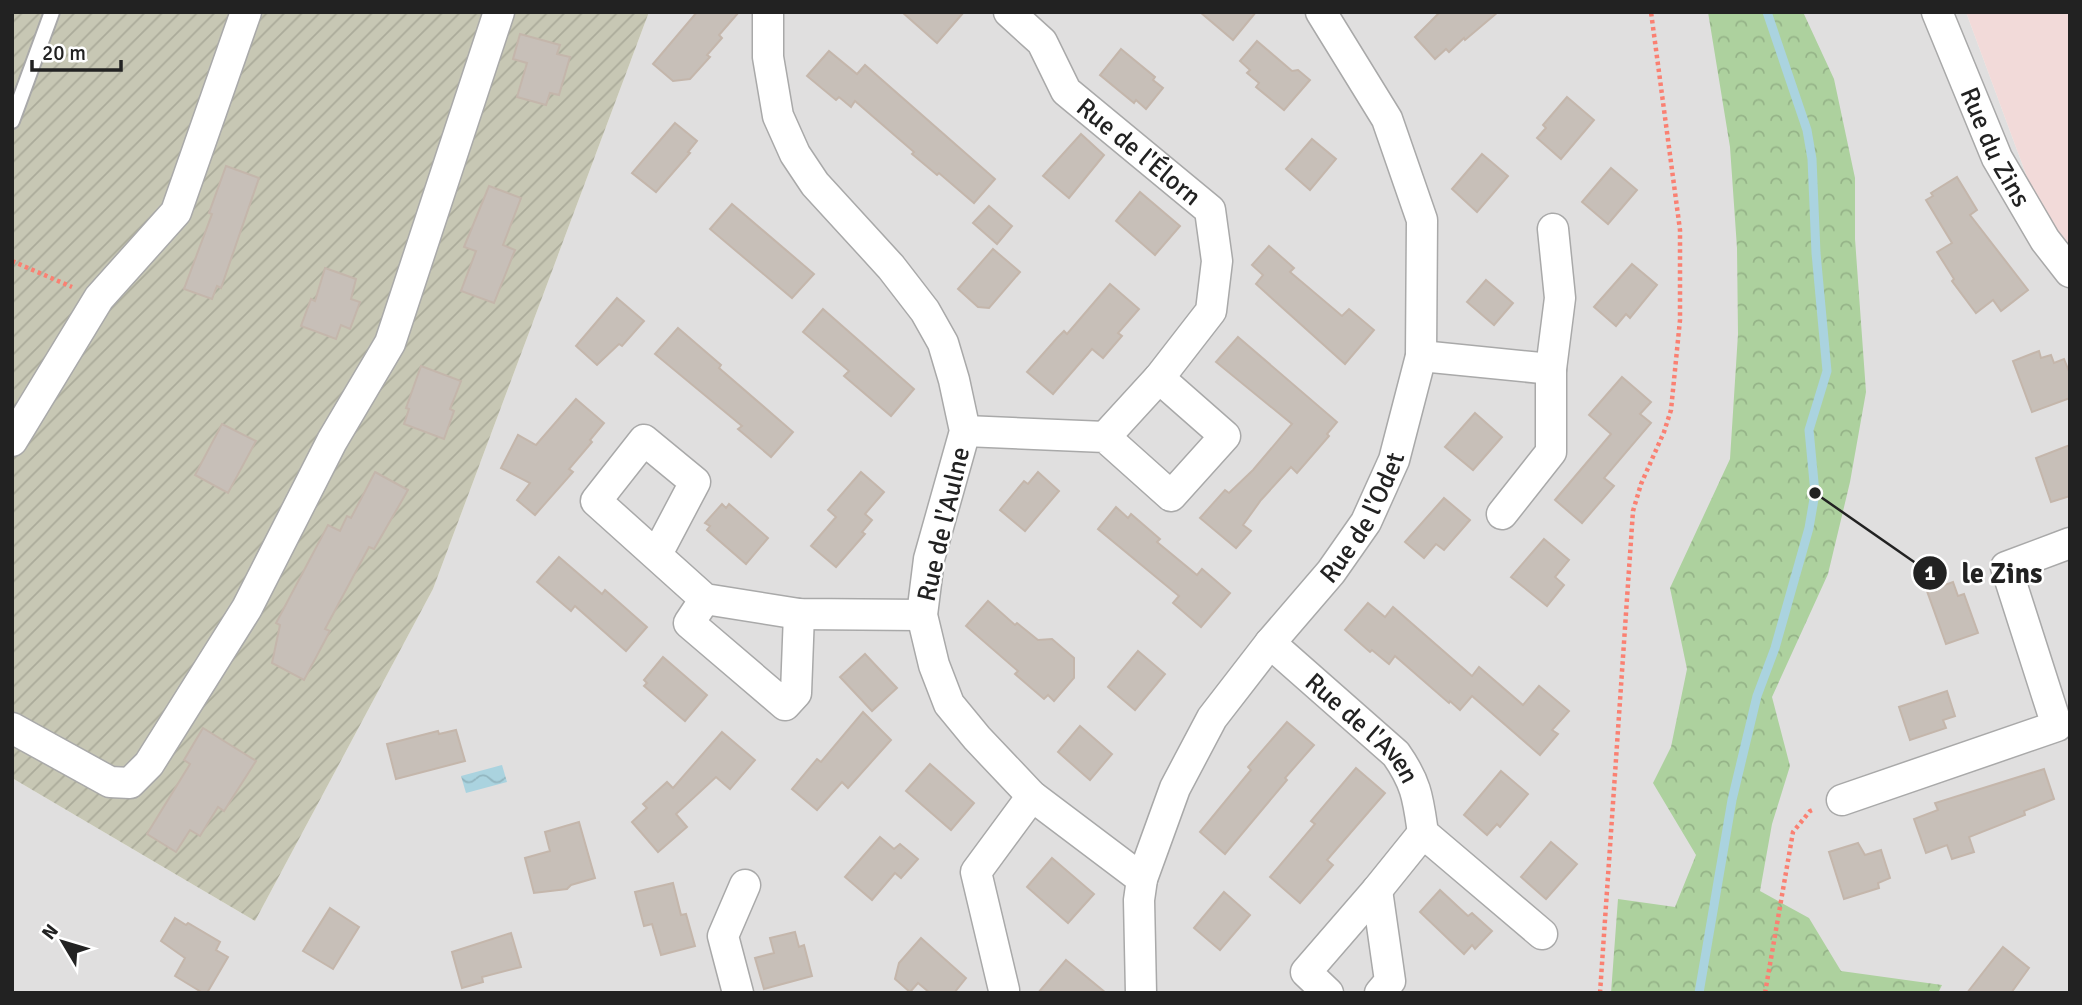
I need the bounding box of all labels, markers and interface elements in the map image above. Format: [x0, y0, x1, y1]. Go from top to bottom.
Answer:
scale bar [32, 28, 121, 72]
text: 20 m [42, 40, 86, 66]
street label: Rue du Zins [1953, 83, 2037, 213]
street label: Rue de l'Élorn [1070, 91, 1207, 213]
street label: Rue de l'Aulne [911, 444, 977, 604]
street label: Rue de l'Odet [1313, 449, 1412, 590]
callout: le Zins [1912, 548, 2056, 597]
text: le Zins [1962, 557, 2042, 591]
text: 1 [1924, 560, 1936, 586]
street label: Rue de l'Aven [1298, 666, 1425, 789]
north arrow [28, 907, 98, 977]
text: N [37, 920, 64, 945]

